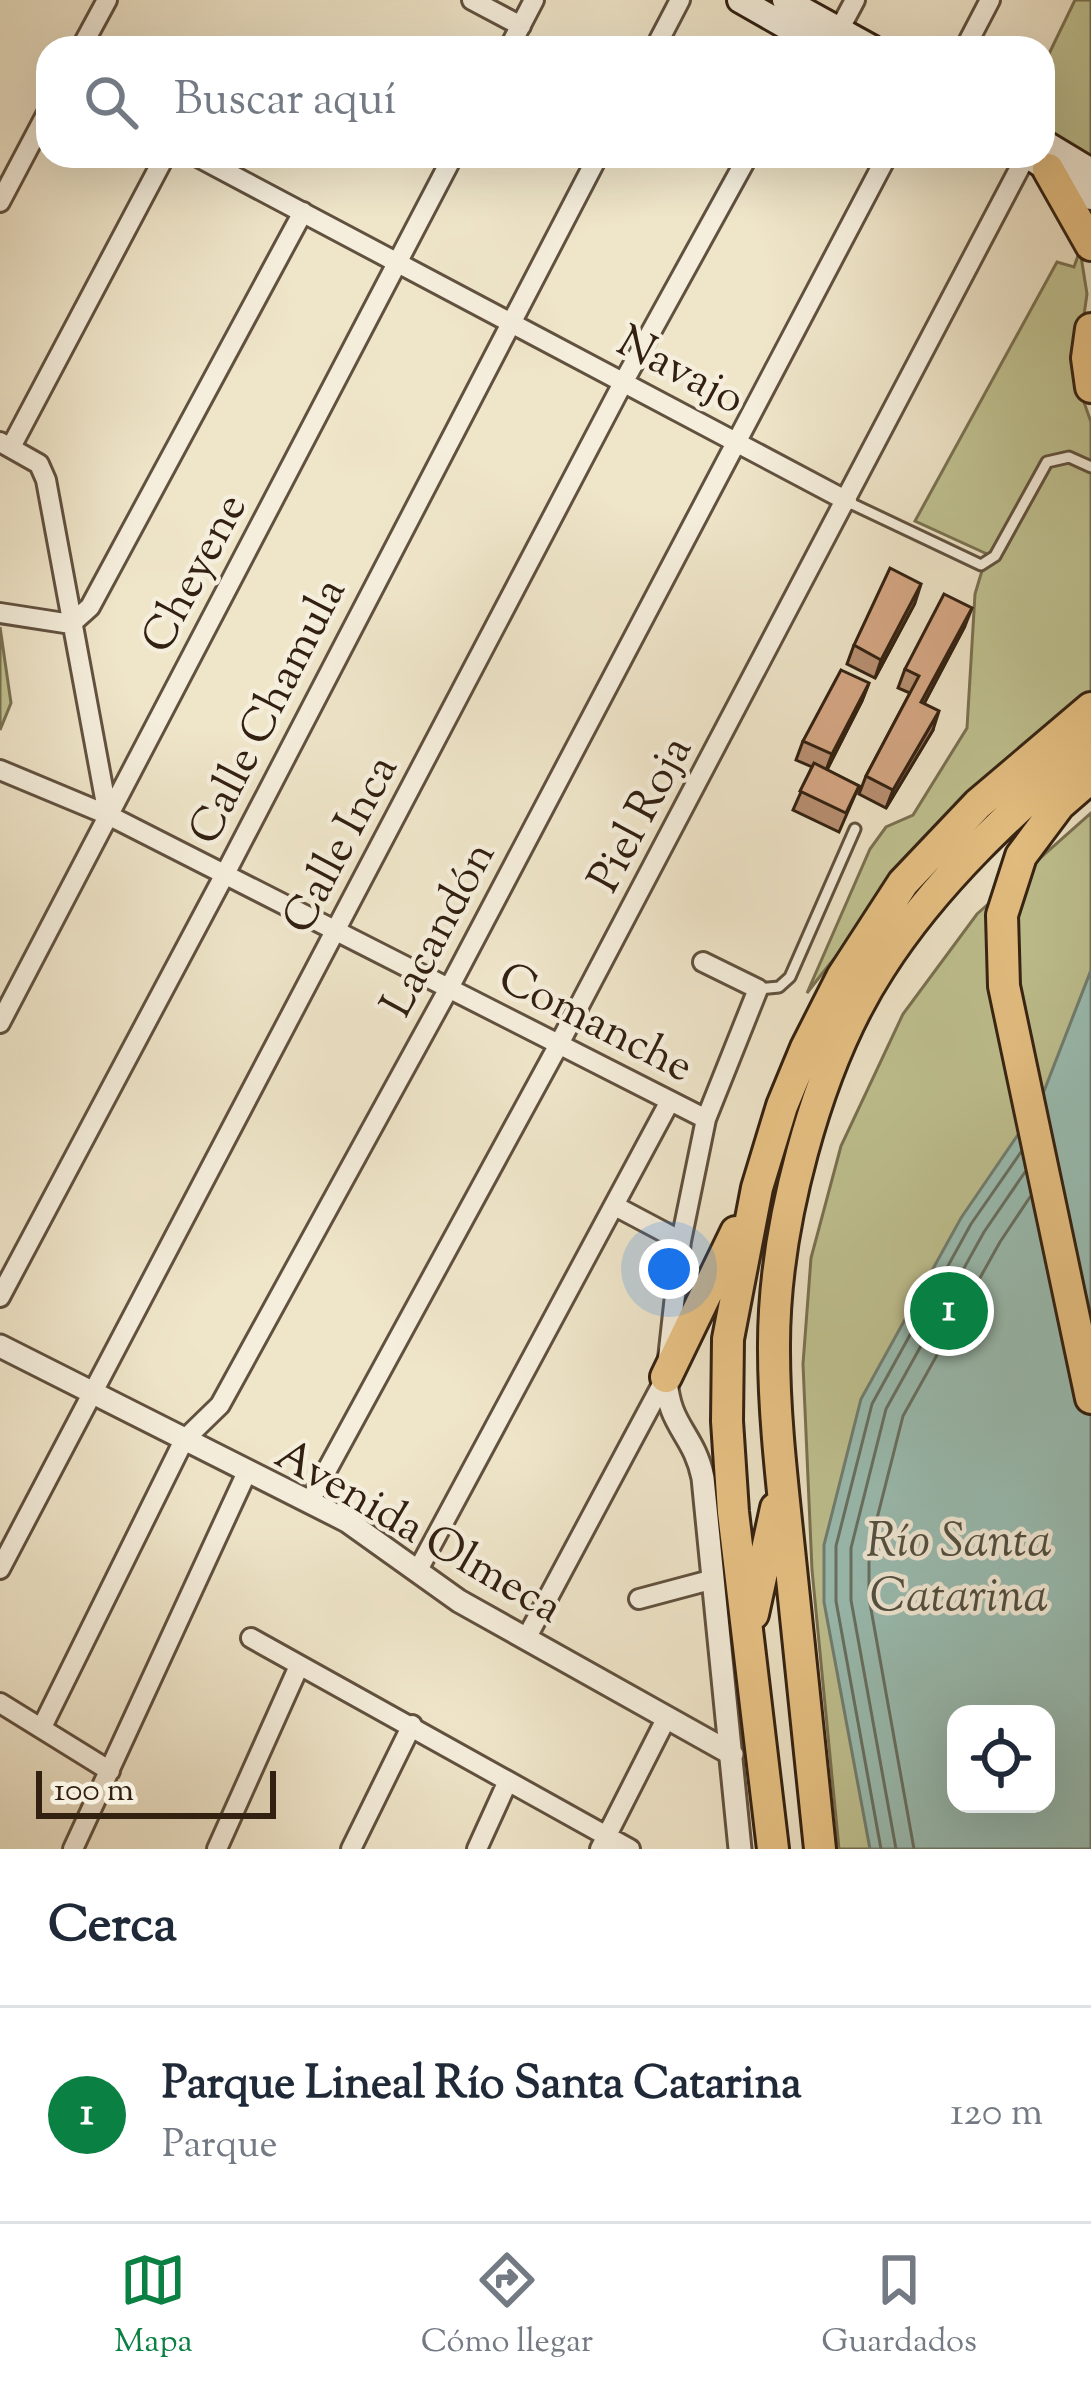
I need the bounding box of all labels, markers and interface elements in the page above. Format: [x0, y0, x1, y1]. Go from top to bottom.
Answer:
search box [36, 36, 1055, 168]
icon: search [78, 69, 144, 135]
text: Buscar aquí [174, 70, 396, 135]
street label: Navajo [604, 312, 755, 434]
street label: Cheyene [128, 483, 266, 666]
street label: Calle Chamula [175, 568, 365, 857]
street label: Piel Roja [575, 726, 711, 905]
street label: Calle Inca [269, 745, 417, 946]
street label: Lacandón [367, 831, 514, 1030]
street label: Comanche [486, 948, 703, 1102]
your location [639, 1239, 699, 1299]
pin: 1 [910, 1266, 988, 1356]
street label: Avenida Olmeca [262, 1425, 573, 1642]
water label: Río Santa Catarina [866, 1509, 1052, 1633]
map controls [947, 1705, 1055, 1813]
button: locate [947, 1705, 1055, 1813]
scale bar [36, 1765, 276, 1818]
text: 100 m [54, 1768, 134, 1816]
text: Cerca [48, 1891, 177, 1964]
text: Parque Lineal Río Santa Catarina [162, 2054, 802, 2119]
text: 1 [80, 2087, 94, 2143]
text: 120 m [950, 2087, 1043, 2143]
text: Parque [162, 2119, 278, 2175]
tab: Mapa [114, 2247, 193, 2367]
tab: Cómo llegar [421, 2247, 593, 2367]
tab: Guardados [821, 2247, 977, 2367]

